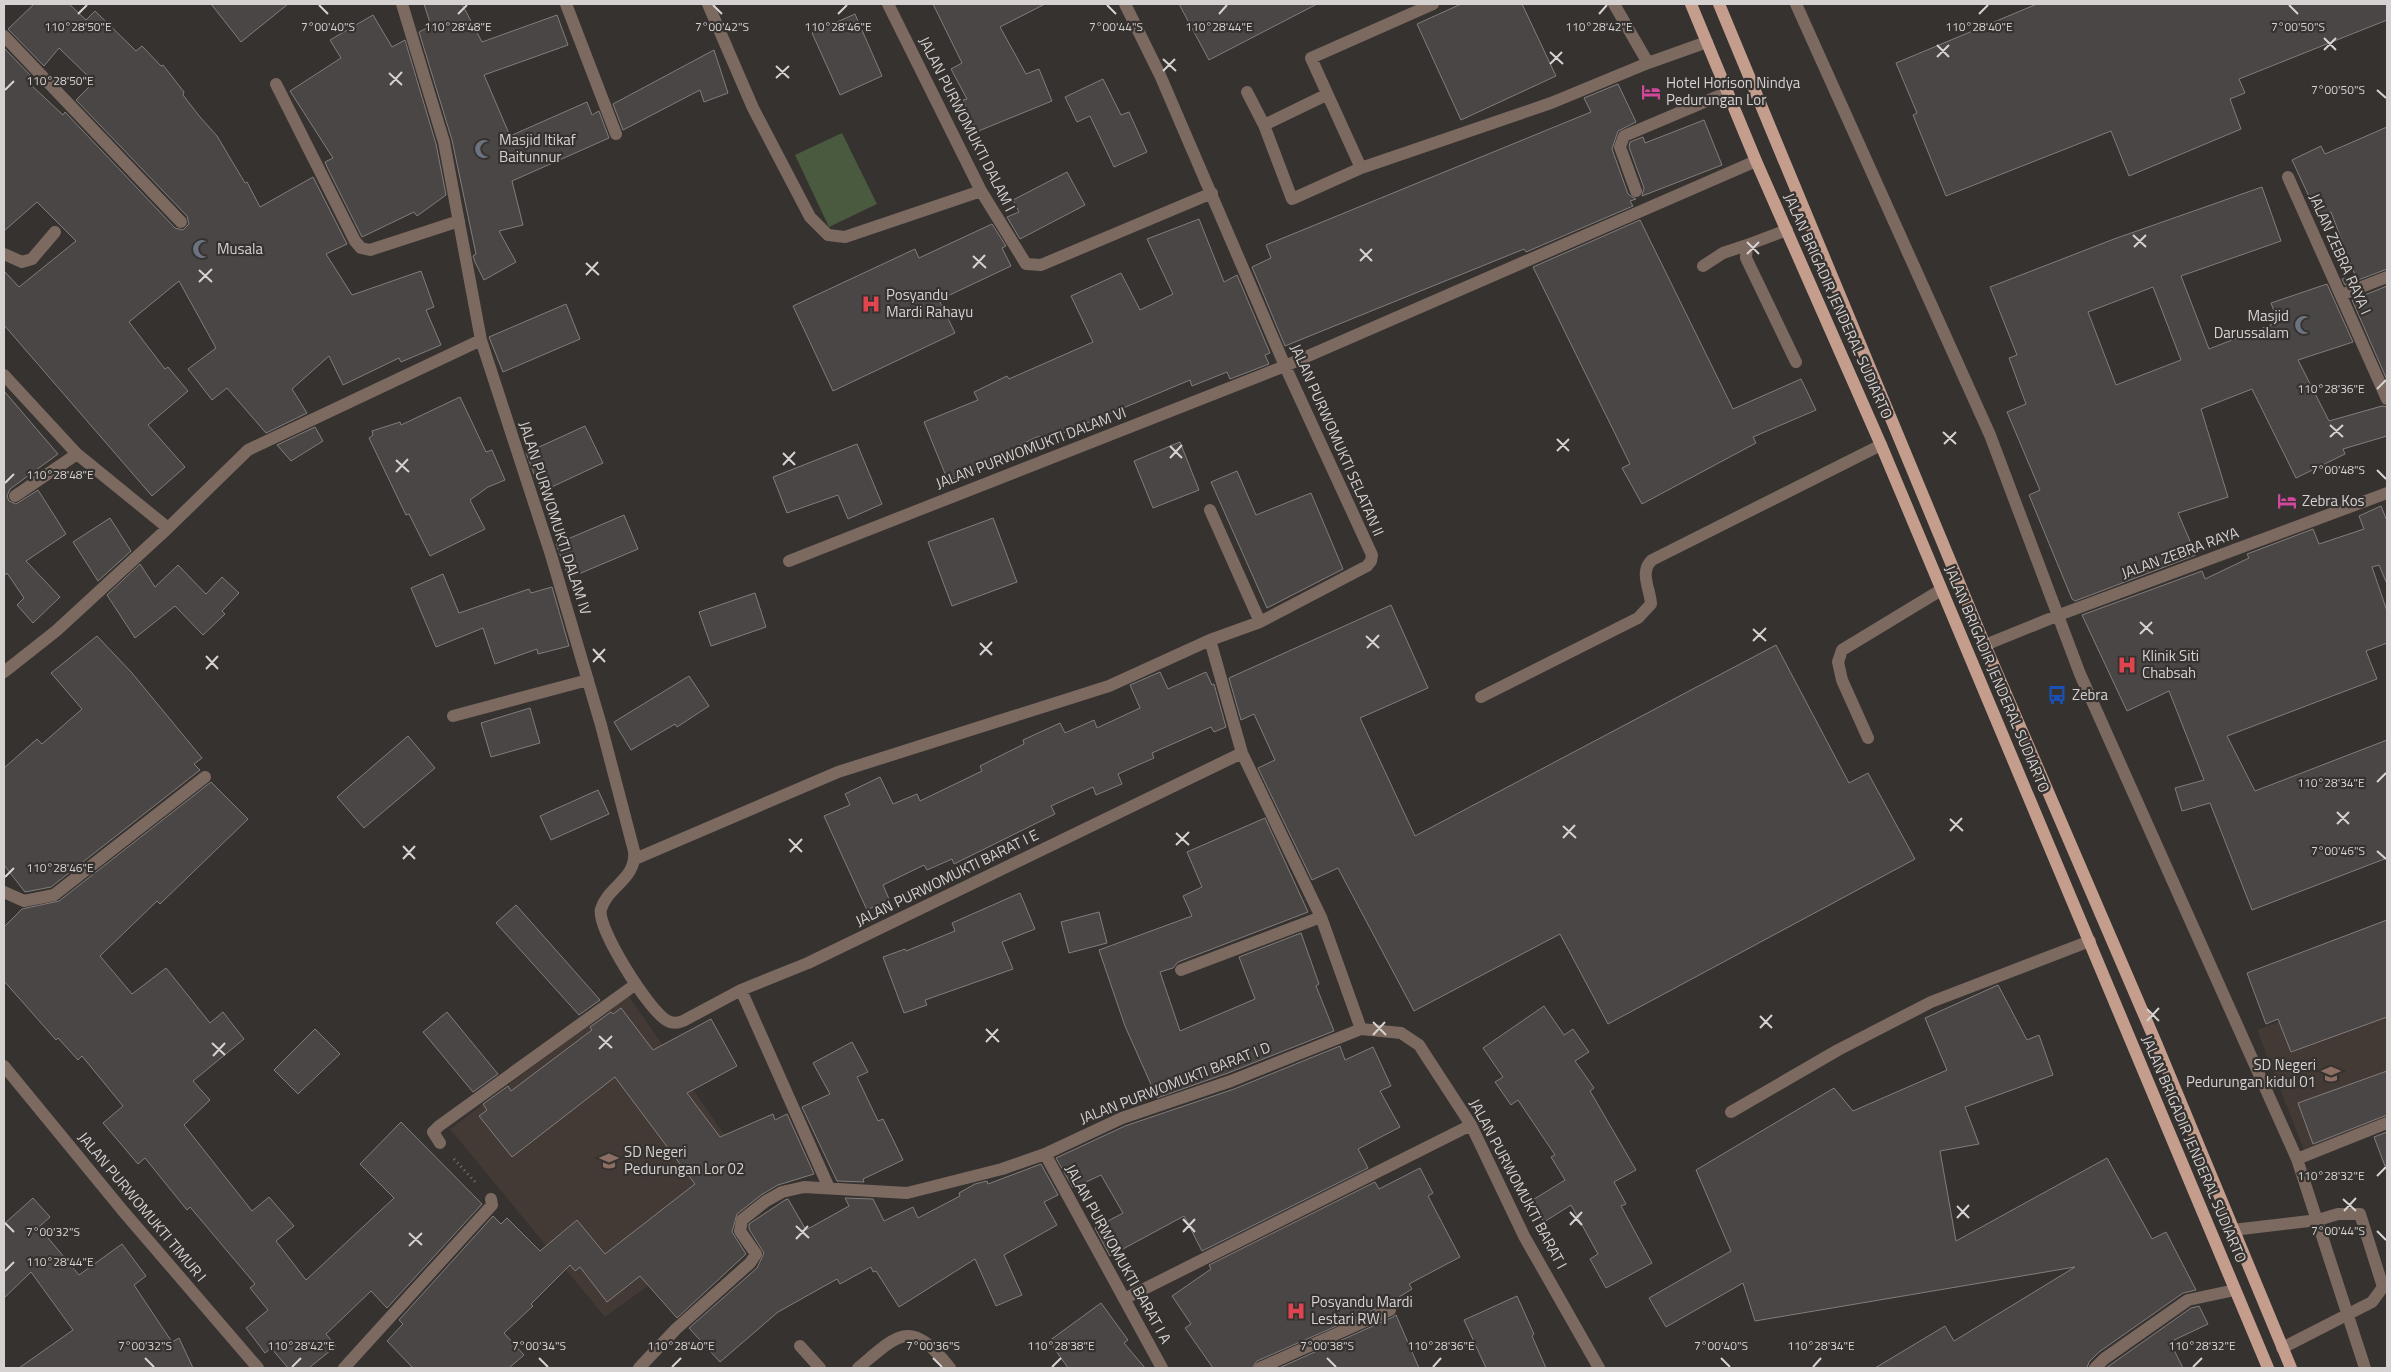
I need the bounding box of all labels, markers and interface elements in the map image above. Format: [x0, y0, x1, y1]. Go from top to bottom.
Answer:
text: 110°28'50"E [44, 17, 112, 36]
text: 7°00'40"S [301, 17, 355, 36]
text: 110°28'48"E [424, 17, 492, 36]
text: 7°00'42"S [695, 17, 749, 36]
text: 110°28'46"E [804, 17, 872, 36]
text: 7°00'44"S [1089, 17, 1143, 36]
text: 110°28'44"E [1185, 17, 1253, 36]
text: 110°28'42"E [1565, 17, 1633, 36]
text: 110°28'40"E [1945, 17, 2013, 36]
text: 7°00'50"S [2271, 17, 2325, 36]
street label: JALAN PURWOMUKTI DALAM I [913, 32, 1022, 215]
text: 110°28'50"E [26, 71, 94, 90]
place label: Hotel Horison Nindya Pedurungan Lor [1666, 71, 1801, 111]
text: 7°00'50"S [2311, 80, 2365, 99]
hotel icon: Hotel Horison Nindya Pedurungan Lor [1640, 81, 1662, 103]
place label: Masjid Itikaf Baitunnur [499, 128, 576, 168]
mosque icon: Masjid Itikaf Baitunnur [473, 138, 495, 160]
street label: JALAN BRIGADIR JENDERAL SUDIARTO [1778, 189, 1899, 423]
street label: JALAN ZEBRA RAYA I [2303, 190, 2377, 318]
place label: Musala [217, 237, 264, 260]
mosque icon: Musala [191, 238, 213, 260]
place label: Posyandu Mardi Rahayu [886, 283, 973, 323]
hospital icon: Posyandu Mardi Rahayu [860, 293, 882, 315]
place label: Masjid Darussalam [2214, 304, 2289, 344]
mosque icon: Masjid Darussalam [2293, 314, 2315, 336]
street label: JALAN PURWOMUKTI SELATAN II [1285, 340, 1390, 540]
text: 110°28'36"E [2297, 379, 2365, 398]
street label: JALAN PURWOMUKTI DALAM VI [932, 401, 1129, 495]
street label: JALAN PURWOMUKTI DALAM IV [513, 418, 598, 618]
text: 7°00'48"S [2311, 460, 2365, 479]
text: 110°28'48"E [26, 465, 94, 484]
place label: Zebra Kos [2302, 489, 2365, 512]
hotel icon: Zebra Kos [2276, 490, 2298, 512]
street label: JALAN ZEBRA RAYA [2118, 521, 2242, 584]
street label: JALAN BRIGADIR JENDERAL SUDIARTO [1939, 562, 2056, 796]
place label: Klinik Siti Chabsah [2142, 644, 2199, 684]
hospital icon: Klinik Siti Chabsah [2116, 654, 2138, 676]
place label: Zebra [2072, 683, 2109, 706]
bus stop icon: Zebra [2046, 684, 2068, 706]
text: 110°28'34"E [2297, 773, 2365, 792]
street label: JALAN PURWOMUKTI BARAT I E [851, 823, 1042, 932]
text: 7°00'46"S [2311, 841, 2365, 860]
text: 110°28'46"E [26, 858, 94, 877]
street label: JALAN BRIGADIR JENDERAL SUDIARTO [2136, 1032, 2253, 1266]
street label: JALAN PURWOMUKTI BARAT I D [1076, 1035, 1274, 1130]
place label: SD Negeri Pedurungan kidul 01 [2186, 1053, 2316, 1093]
school or university icon: SD Negeri Pedurungan kidul 01 [2320, 1063, 2342, 1085]
street label: JALAN PURWOMUKTI BARAT I [1464, 1095, 1573, 1273]
street label: JALAN PURWOMUKTI TIMUR I [73, 1127, 212, 1287]
place label: SD Negeri Pedurungan Lor 02 [624, 1140, 744, 1180]
school or university icon: SD Negeri Pedurungan Lor 02 [598, 1150, 620, 1172]
street label: JALAN PURWOMUKTI BARAT I A [1059, 1160, 1177, 1348]
text: 110°28'32"E [2297, 1166, 2365, 1185]
text: 7°00'44"S [2311, 1221, 2365, 1240]
text: 7°00'32"S [26, 1222, 80, 1241]
text: 110°28'44"E [26, 1252, 94, 1271]
place label: Posyandu Mardi Lestari RW I [1311, 1290, 1413, 1330]
hospital icon: Posyandu Mardi Lestari RW I [1285, 1300, 1307, 1322]
text: 7°00'32"S [118, 1336, 172, 1355]
text: 110°28'42"E [267, 1336, 335, 1355]
text: 7°00'34"S [512, 1336, 566, 1355]
text: 110°28'40"E [647, 1336, 715, 1355]
text: 7°00'36"S [906, 1336, 960, 1355]
text: 110°28'38"E [1027, 1336, 1095, 1355]
text: 7°00'38"S [1300, 1336, 1354, 1355]
text: 110°28'36"E [1407, 1336, 1475, 1355]
text: 7°00'40"S [1694, 1336, 1748, 1355]
text: 110°28'34"E [1787, 1336, 1855, 1355]
text: 110°28'32"E [2168, 1336, 2236, 1355]

